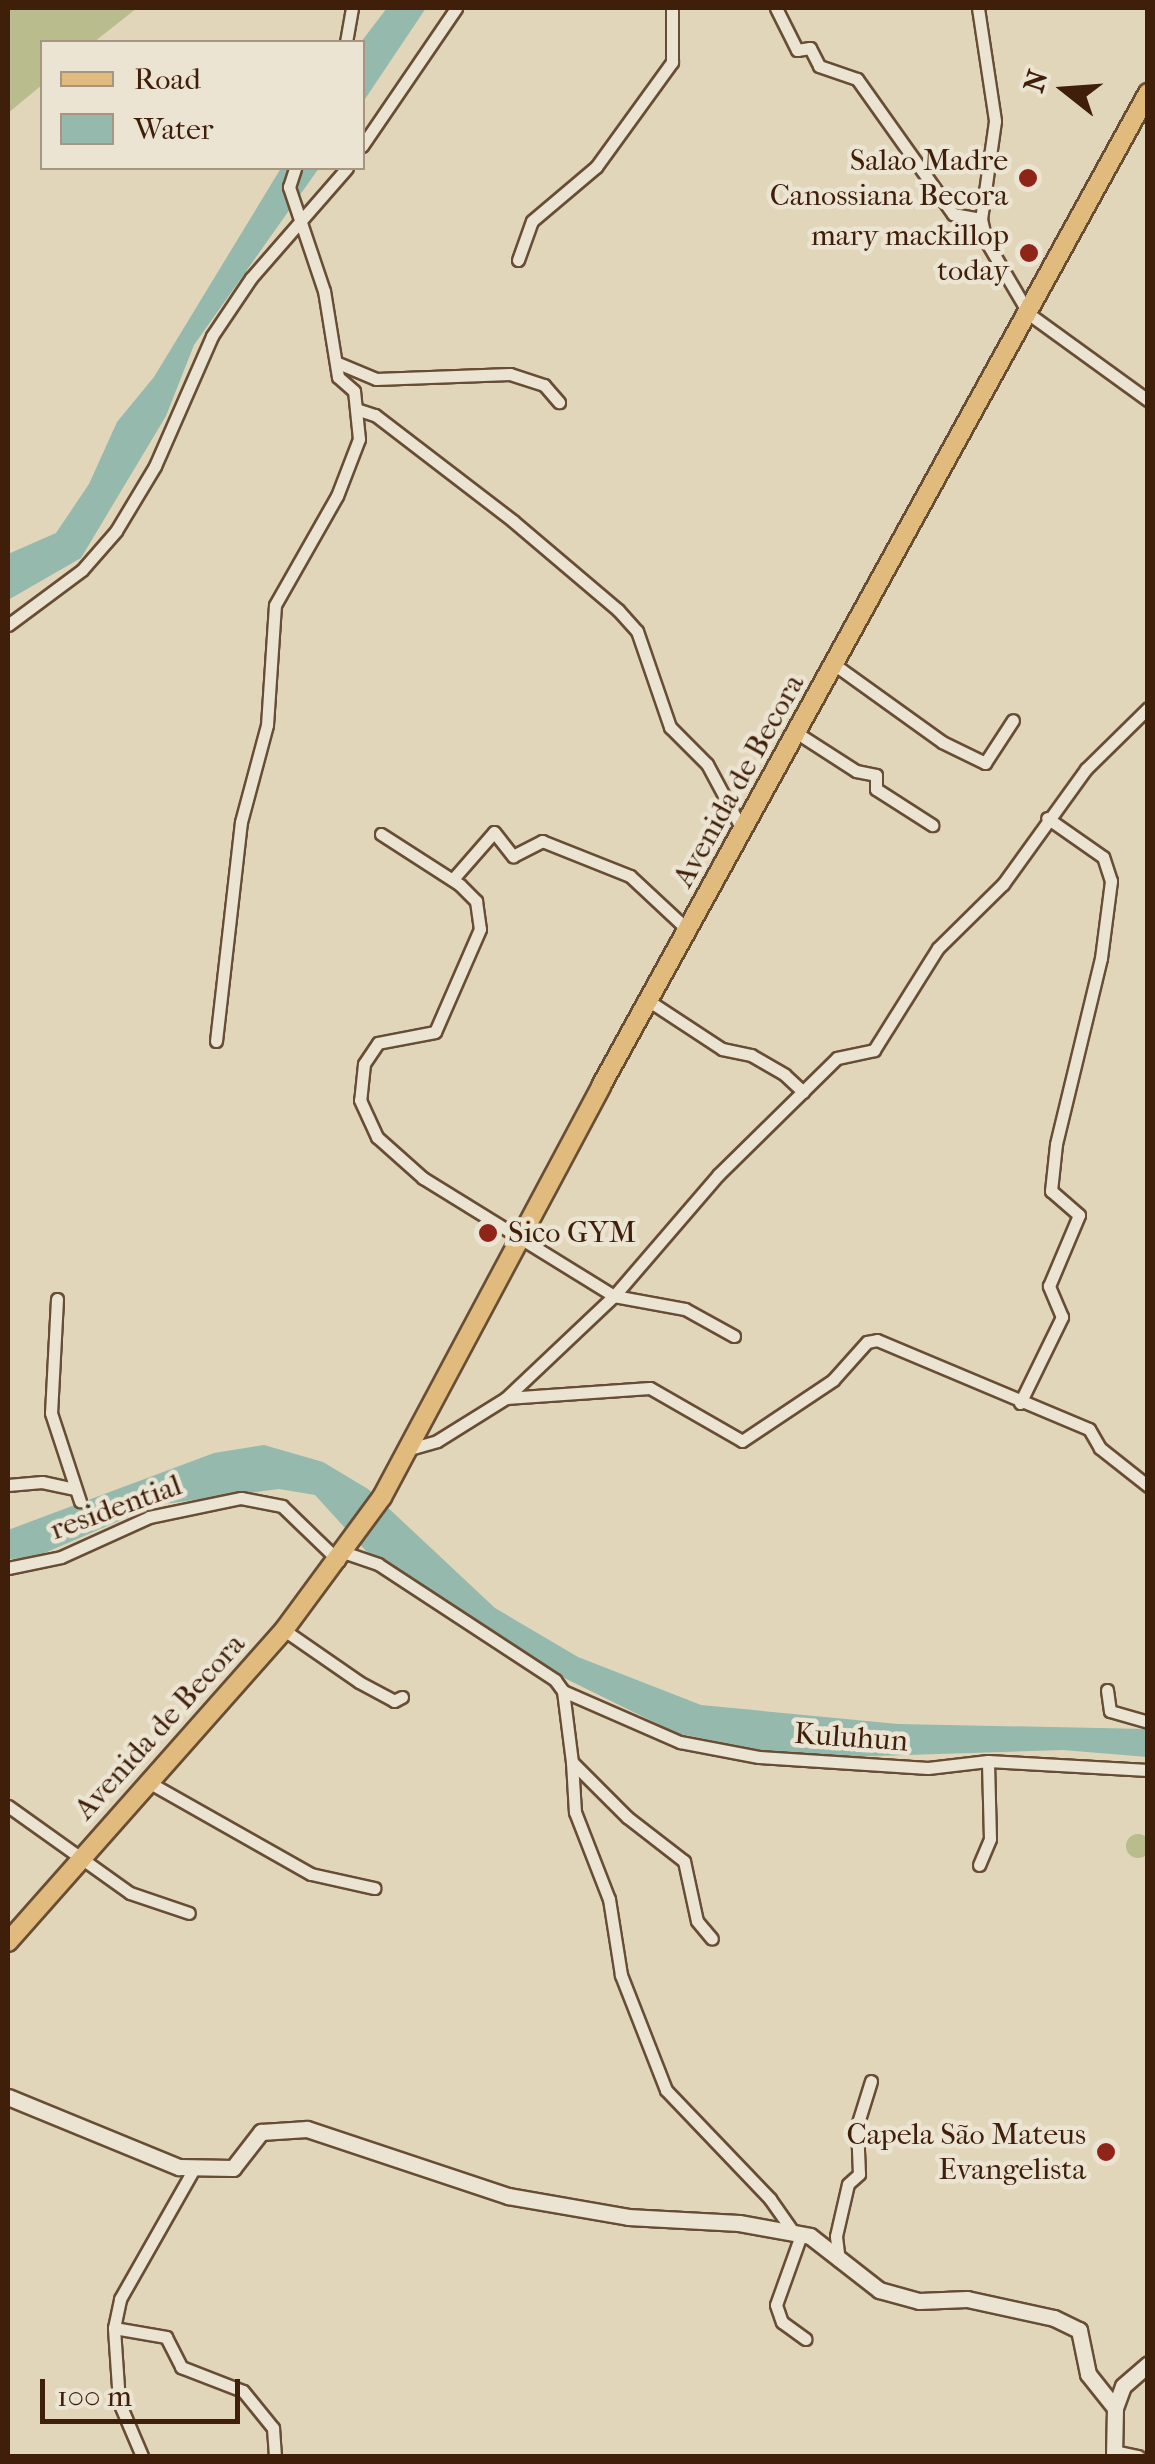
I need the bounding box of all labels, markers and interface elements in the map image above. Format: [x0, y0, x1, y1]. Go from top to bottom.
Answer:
legend [40, 40, 365, 170]
north arrow [1015, 40, 1115, 140]
text: Road [134, 62, 201, 97]
text: N [1017, 66, 1055, 96]
text: Water [134, 112, 214, 147]
place label: Salao Madre Canossiana Becora [770, 143, 1008, 214]
marker: Salao Madre Canossiana Becora [1017, 167, 1039, 189]
place label: mary mackillop today [811, 218, 1009, 288]
marker: mary mackillop today [1018, 242, 1040, 264]
street label: Avenida de Becora [666, 668, 812, 894]
place label: Sico GYM [508, 1215, 636, 1251]
marker: Sico GYM [477, 1222, 499, 1244]
street label: residential [45, 1468, 187, 1548]
street label: Avenida de Becora [67, 1627, 253, 1827]
street label: Kuluhun [793, 1716, 909, 1760]
place label: Capela São Mateus Evangelista [846, 2117, 1086, 2188]
marker: Capela São Mateus Evangelista [1095, 2141, 1117, 2163]
scale bar [45, 2359, 245, 2421]
text: 100 m [57, 2379, 132, 2414]

